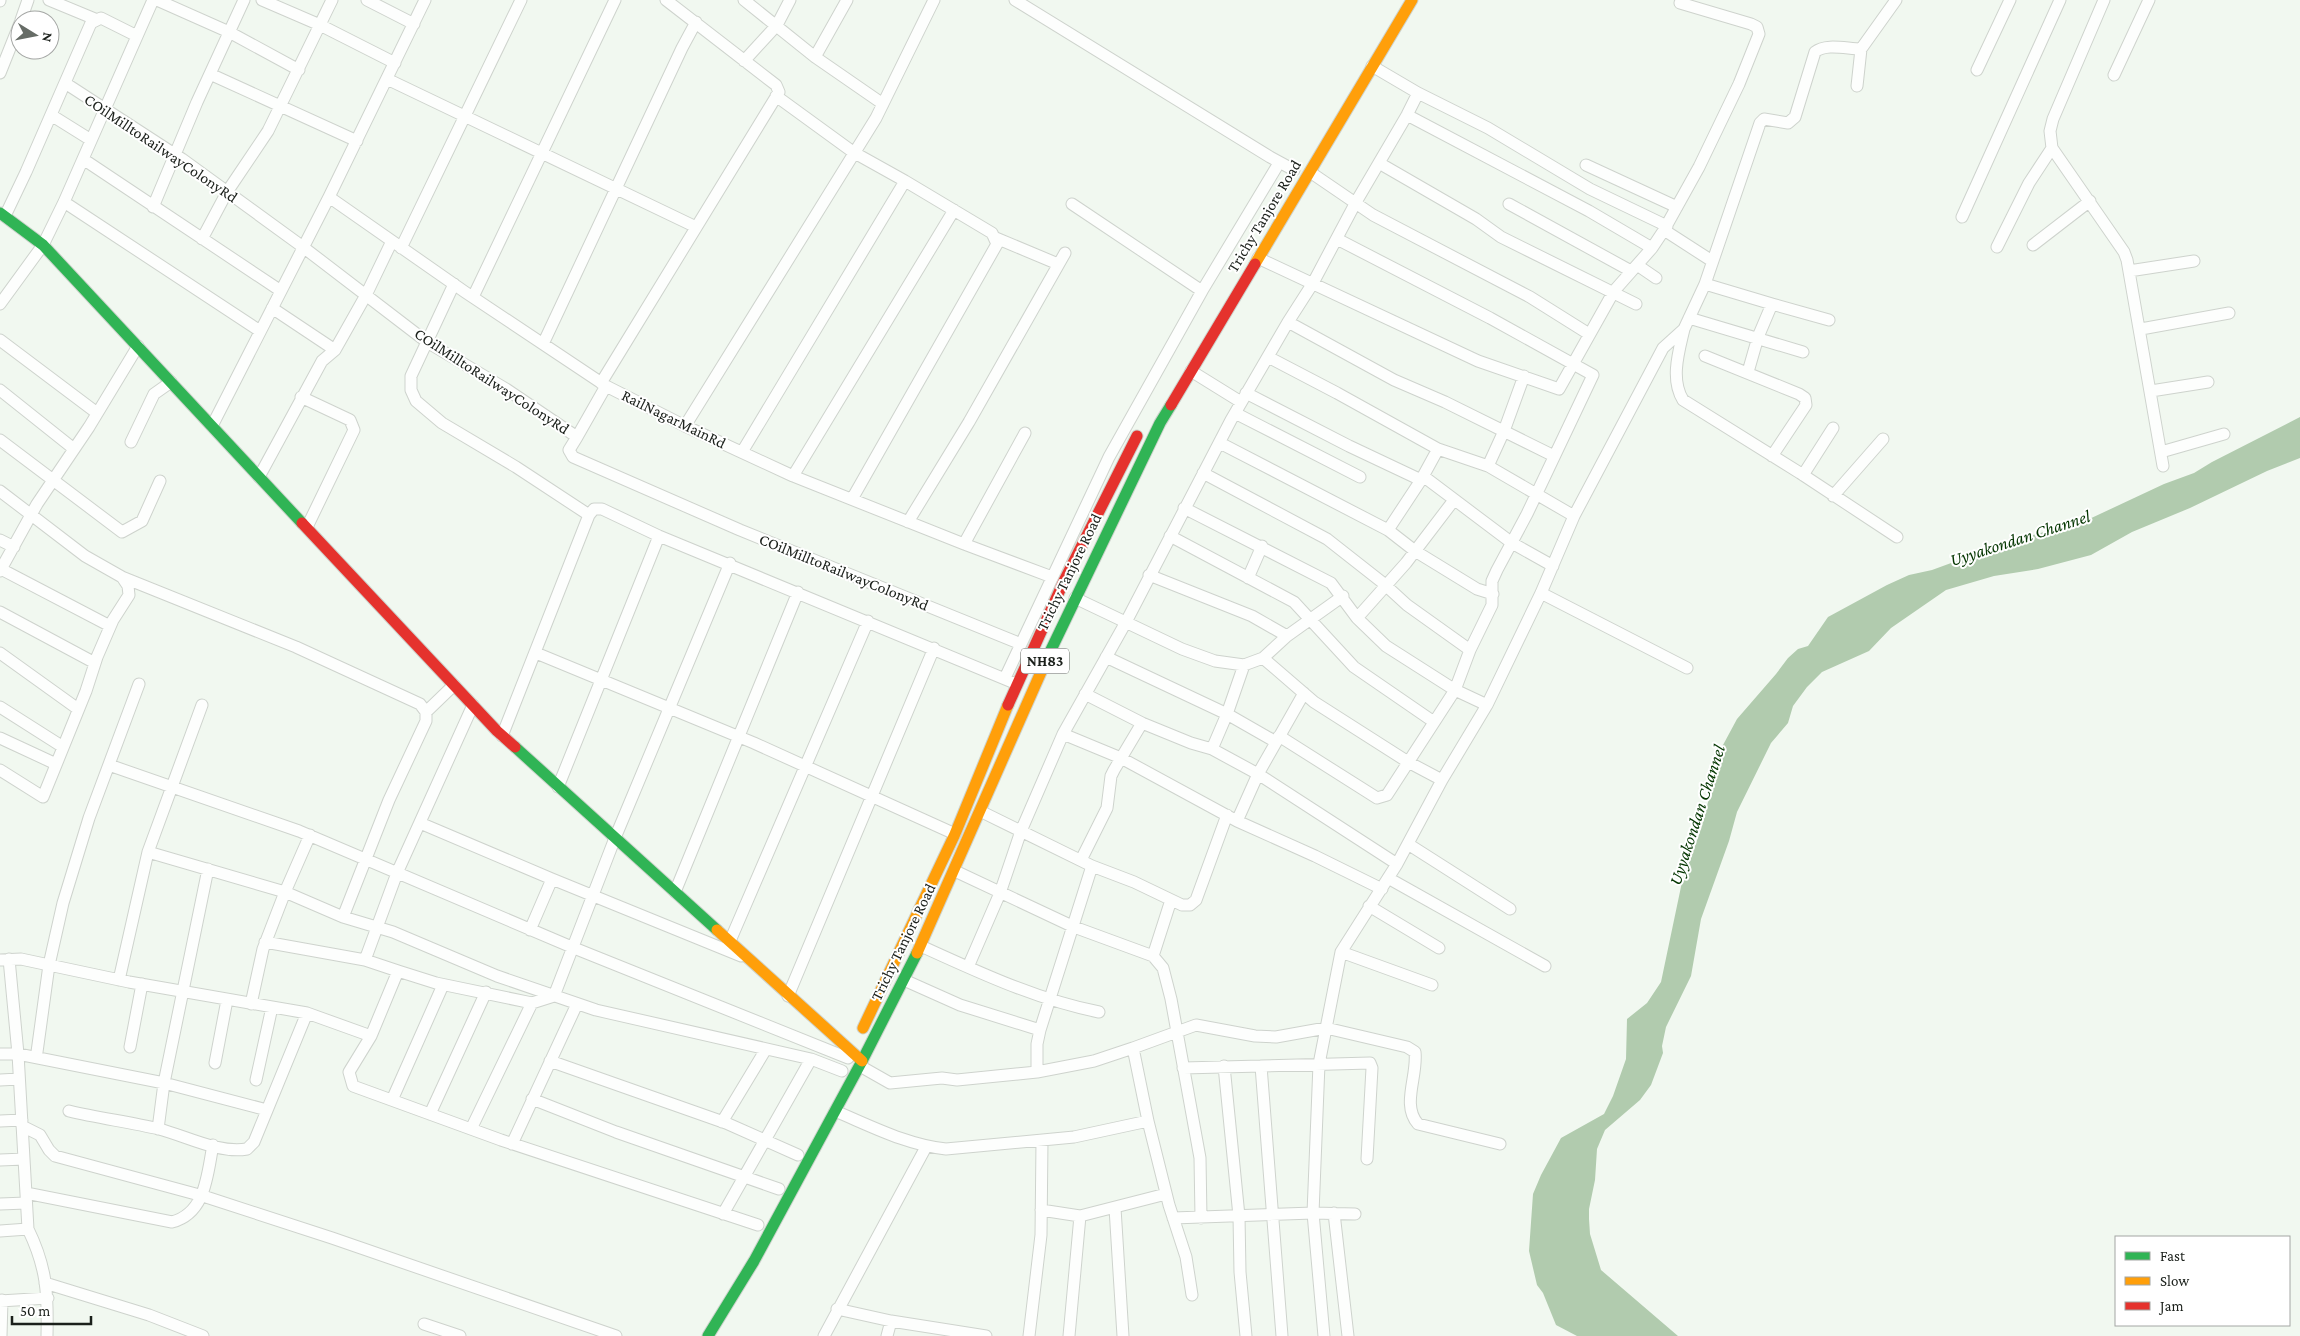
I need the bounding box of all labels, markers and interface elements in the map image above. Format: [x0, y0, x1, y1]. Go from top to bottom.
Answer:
north arrow [10, 10, 60, 60]
text: N [39, 31, 57, 44]
street label: COilMilltoRailwayColonyRd [81, 90, 241, 207]
street label: Trichy Tanjore Road [1224, 156, 1305, 276]
street label: COilMilltoRailwayColonyRd [411, 325, 573, 439]
street label: RailNagarMainRd [619, 386, 729, 453]
water label: Uyyakondan Channel [1947, 506, 2093, 570]
street label: Trichy Tanjore Road [1033, 510, 1106, 634]
street label: COilMilltoRailwayColonyRd [757, 530, 932, 615]
road number: NH83 [1021, 648, 1069, 674]
water label: Uyyakondan Channel [1665, 742, 1729, 888]
street label: Trichy Tanjore Road [867, 880, 940, 1004]
legend [2115, 1236, 2290, 1326]
text: Fast [2160, 1248, 2186, 1264]
text: Slow [2160, 1273, 2190, 1289]
scale bar [12, 1294, 91, 1326]
text: Jam [2158, 1298, 2183, 1315]
text: 50 m [20, 1303, 50, 1319]

